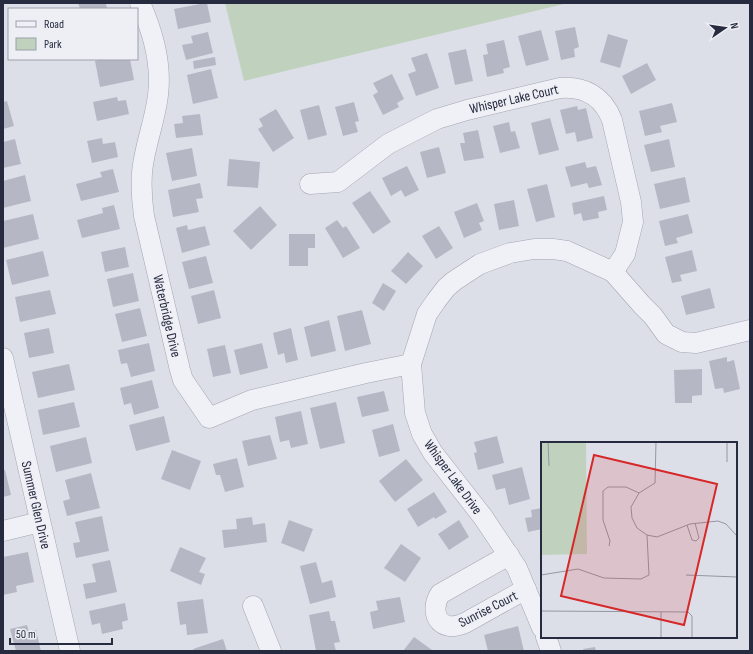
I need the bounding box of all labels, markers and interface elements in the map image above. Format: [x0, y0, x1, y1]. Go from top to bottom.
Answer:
legend [8, 8, 138, 60]
north arrow [705, 8, 745, 48]
text: Road [44, 17, 64, 32]
text: N [727, 22, 741, 30]
text: Park [44, 37, 62, 52]
street label: Whisper Lake Court [468, 81, 560, 117]
street label: Waterbridge Drive [149, 273, 185, 359]
street label: Whisper Lake Drive [420, 436, 486, 518]
inset map [541, 442, 737, 638]
street label: Summer Glen Drive [18, 459, 54, 551]
street label: Sunrise Court [456, 587, 520, 631]
scale bar [10, 620, 112, 646]
text: 50 m [16, 627, 36, 642]

